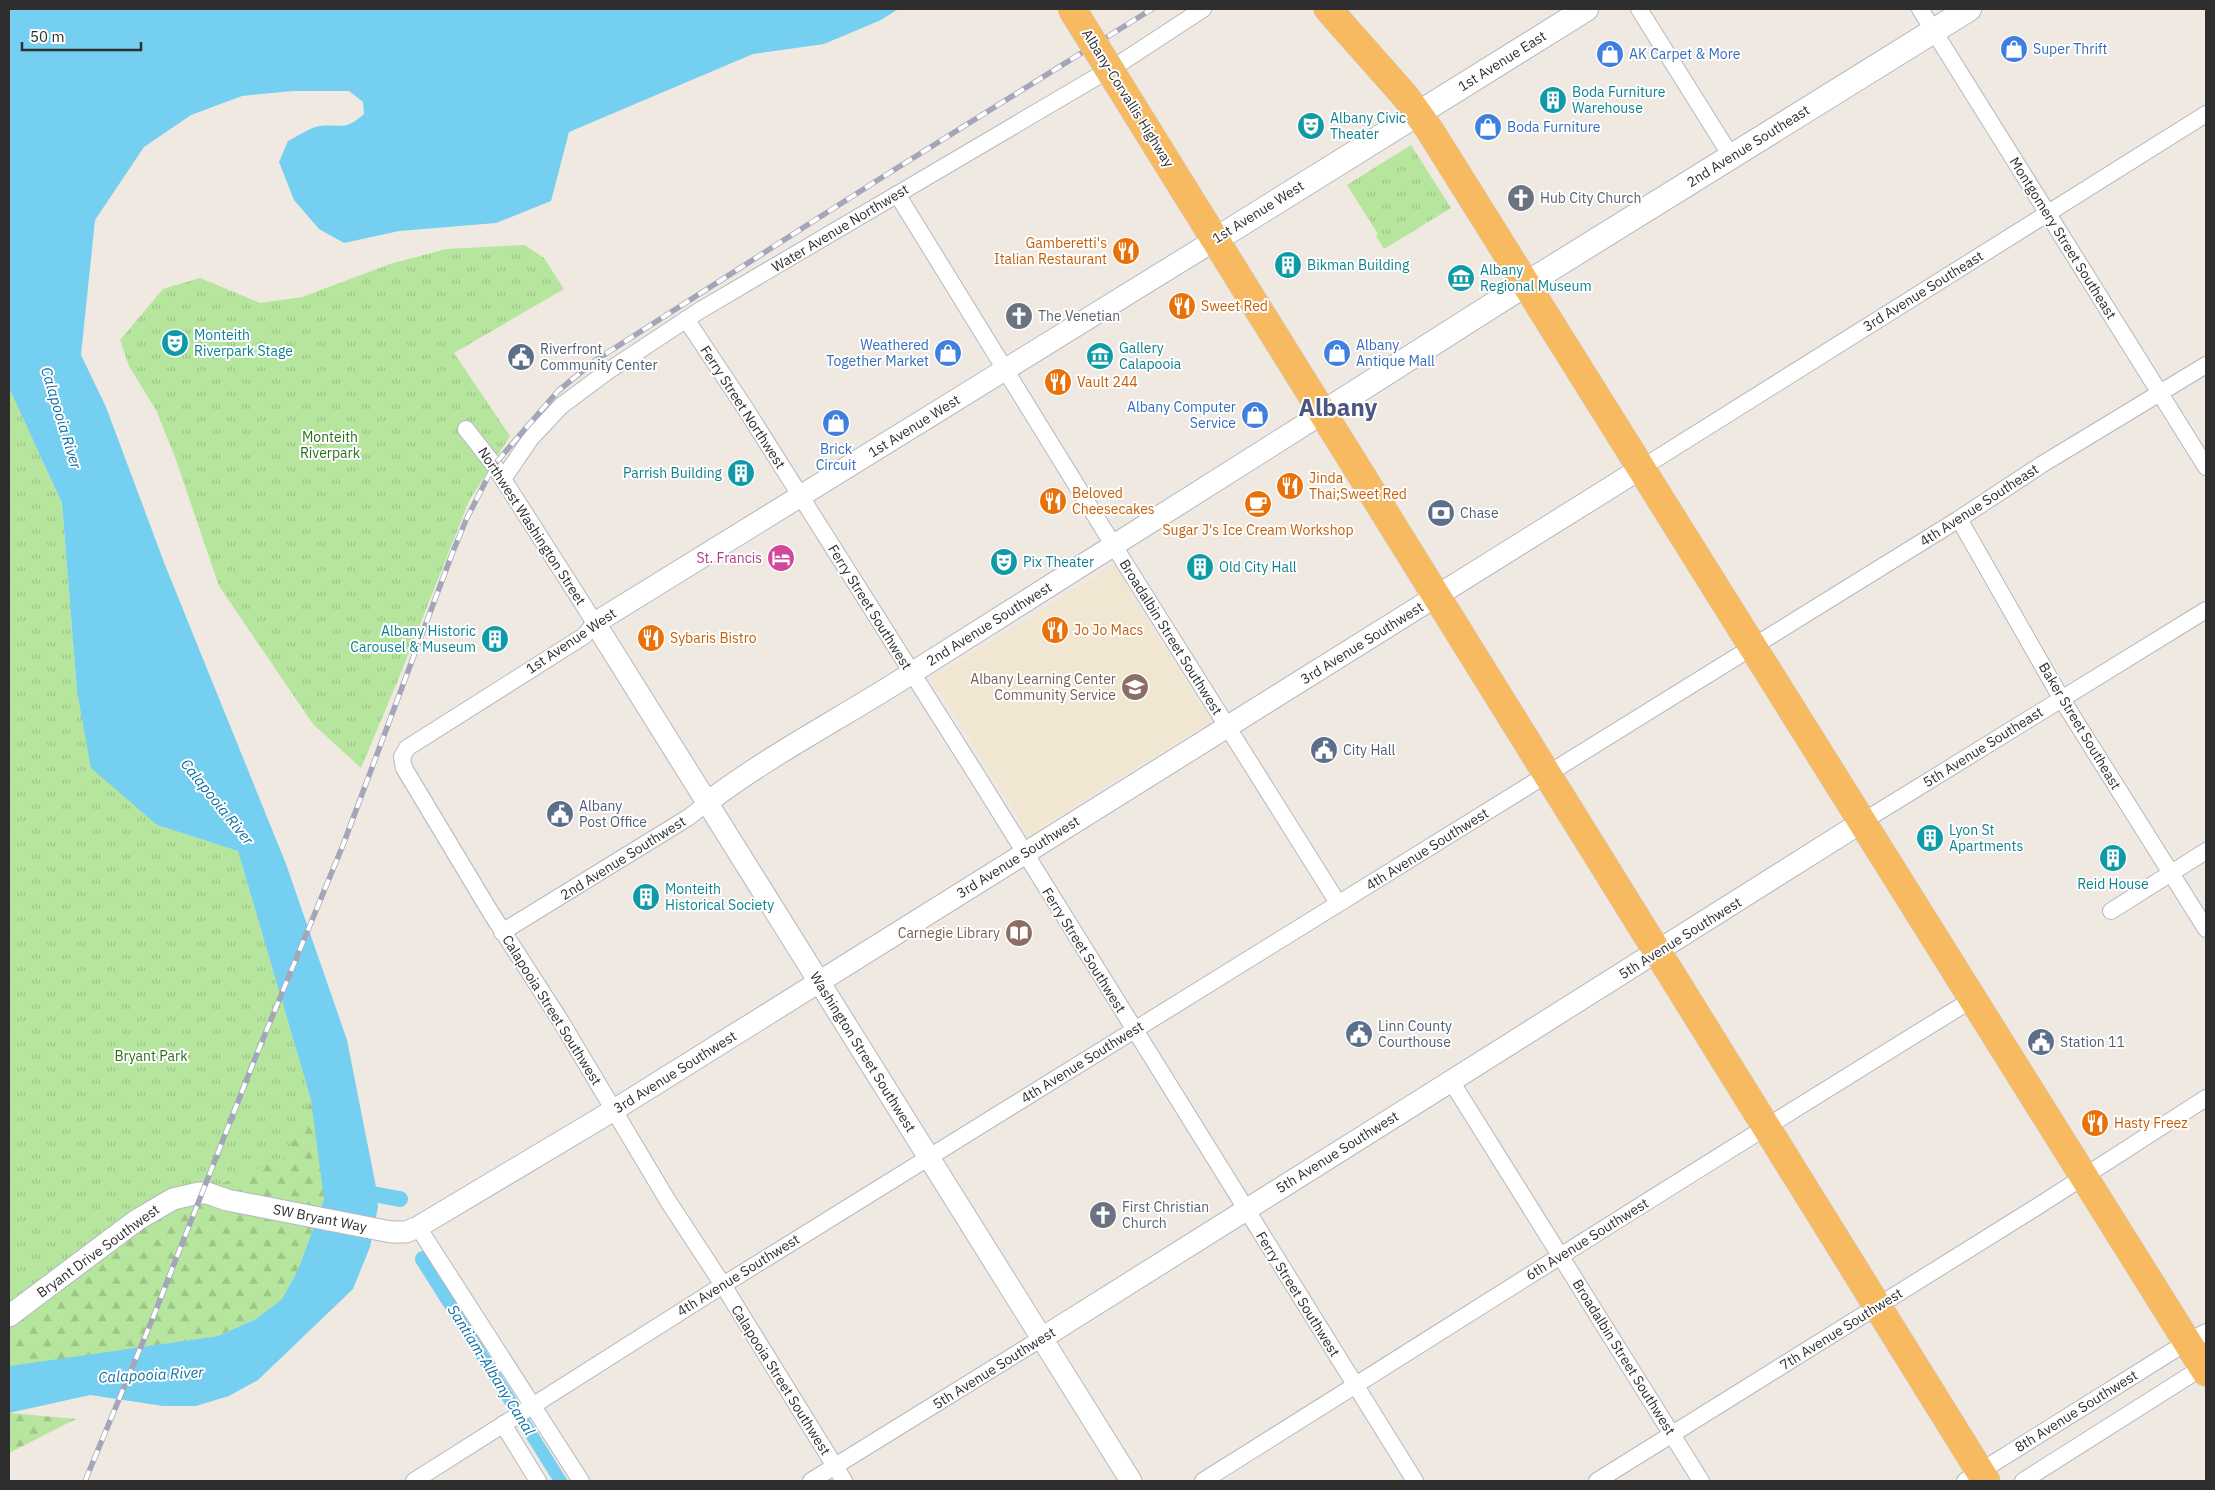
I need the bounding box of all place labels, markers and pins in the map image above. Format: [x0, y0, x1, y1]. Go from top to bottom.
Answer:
shop icon: Super Thrift [1999, 34, 2029, 64]
shop icon: AK Carpet & More [1595, 39, 1625, 69]
place label: Super Thrift [2033, 40, 2107, 58]
place label: AK Carpet & More [1629, 45, 1741, 63]
place label: Boda Furniture Warehouse [1572, 83, 1666, 117]
building icon: Boda Furniture Warehouse [1538, 85, 1568, 115]
place label: Albany Civic Theater [1330, 109, 1406, 143]
theatre icon: Albany Civic Theater [1296, 111, 1326, 141]
shop icon: Boda Furniture [1473, 112, 1503, 142]
place label: Boda Furniture [1507, 118, 1601, 136]
church icon: Hub City Church [1506, 183, 1536, 213]
place label: Hub City Church [1540, 189, 1641, 207]
place label: Gamberetti's Italian Restaurant [994, 234, 1107, 268]
restaurant icon: Gamberetti's Italian Restaurant [1111, 236, 1141, 266]
building icon: Bikman Building [1273, 250, 1303, 280]
place label: Bikman Building [1307, 256, 1410, 274]
place label: Albany Regional Museum [1480, 261, 1592, 295]
museum icon: Albany Regional Museum [1446, 263, 1476, 293]
restaurant icon: Sweet Red [1167, 291, 1197, 321]
place label: Sweet Red [1201, 297, 1268, 315]
church icon: The Venetian [1004, 301, 1034, 331]
place label: The Venetian [1038, 307, 1120, 325]
place label: Monteith Riverpark Stage [194, 326, 293, 360]
theatre icon: Monteith Riverpark Stage [160, 328, 190, 358]
place label: Weathered Together Market [826, 336, 929, 370]
place label: Albany Antique Mall [1356, 336, 1435, 370]
shop icon: Weathered Together Market [933, 338, 963, 368]
shop icon: Albany Antique Mall [1322, 338, 1352, 368]
place label: Gallery Calapooia [1119, 339, 1182, 373]
place label: Riverfront Community Center [540, 340, 658, 374]
museum icon: Gallery Calapooia [1085, 341, 1115, 371]
public building icon: Riverfront Community Center [506, 342, 536, 372]
restaurant icon: Vault 244 [1043, 367, 1073, 397]
place label: Vault 244 [1077, 373, 1138, 391]
place label: Albany Computer Service [1127, 398, 1236, 432]
shop icon: Albany Computer Service [1240, 400, 1270, 430]
shop icon: Brick Circuit [821, 408, 851, 438]
place label: Brick Circuit [816, 440, 856, 474]
building icon: Parrish Building [726, 458, 756, 488]
place label: Parrish Building [623, 464, 723, 482]
place label: Jinda Thai;Sweet Red [1309, 469, 1407, 503]
restaurant icon: Jinda Thai;Sweet Red [1275, 471, 1305, 501]
place label: Beloved Cheesecakes [1072, 484, 1155, 518]
restaurant icon: Beloved Cheesecakes [1038, 486, 1068, 516]
cafe icon: Sugar J's Ice Cream Workshop [1243, 489, 1273, 519]
bank icon: Chase [1426, 498, 1456, 528]
place label: Chase [1460, 504, 1499, 522]
place label: Sugar J's Ice Cream Workshop [1162, 521, 1354, 539]
hotel icon: St. Francis [766, 543, 796, 573]
theatre icon: Pix Theater [989, 547, 1019, 577]
place label: St. Francis [696, 549, 762, 567]
building icon: Old City Hall [1185, 552, 1215, 582]
place label: Pix Theater [1023, 553, 1094, 571]
place label: Old City Hall [1219, 558, 1297, 576]
restaurant icon: Jo Jo Macs [1040, 615, 1070, 645]
place label: Jo Jo Macs [1074, 621, 1143, 639]
place label: Albany Historic Carousel & Museum [350, 622, 476, 656]
restaurant icon: Sybaris Bistro [636, 623, 666, 653]
building icon: Albany Historic Carousel & Museum [480, 624, 510, 654]
place label: Sybaris Bistro [670, 629, 757, 647]
place label: Albany Learning Center Community Service [970, 670, 1116, 704]
school or university icon: Albany Learning Center Community Service [1120, 672, 1150, 702]
public building icon: City Hall [1309, 735, 1339, 765]
place label: City Hall [1343, 741, 1396, 759]
place label: Albany Post Office [579, 797, 647, 831]
public building icon: Albany Post Office [545, 799, 575, 829]
place label: Lyon St Apartments [1949, 821, 2023, 855]
building icon: Lyon St Apartments [1915, 823, 1945, 853]
building icon: Reid House [2098, 843, 2128, 873]
place label: Reid House [2077, 875, 2149, 893]
place label: Monteith Historical Society [665, 880, 774, 914]
building icon: Monteith Historical Society [631, 882, 661, 912]
library icon: Carnegie Library [1004, 918, 1034, 948]
place label: Carnegie Library [898, 924, 1000, 942]
place label: Linn County Courthouse [1378, 1017, 1452, 1051]
public building icon: Linn County Courthouse [1344, 1019, 1374, 1049]
public building icon: Station 11 [2026, 1027, 2056, 1057]
place label: Station 11 [2060, 1033, 2125, 1051]
restaurant icon: Hasty Freez [2080, 1108, 2110, 1138]
place label: Hasty Freez [2114, 1114, 2188, 1132]
place label: First Christian Church [1122, 1198, 1209, 1232]
church icon: First Christian Church [1088, 1200, 1118, 1230]

